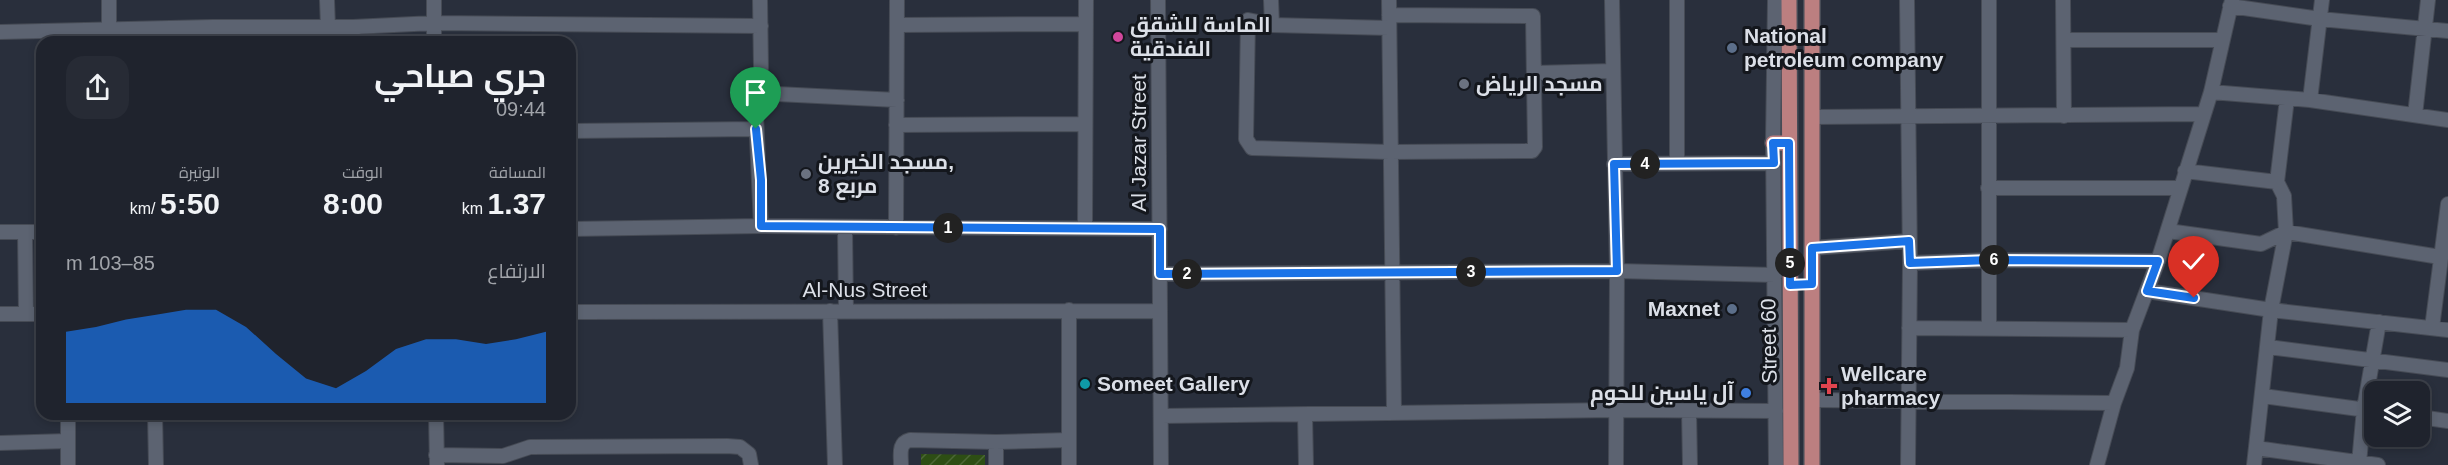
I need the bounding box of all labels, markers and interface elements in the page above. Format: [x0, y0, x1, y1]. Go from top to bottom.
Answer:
place label: الماسة للشقق الفندقية [1130, 13, 1271, 61]
place label: National petroleum company [1744, 24, 1944, 71]
marker: الماسة للشقق الفندقية [1111, 30, 1125, 44]
marker: National petroleum company [1725, 41, 1739, 55]
button: share [66, 56, 129, 119]
text: جري صباحي [374, 57, 546, 94]
pin [730, 67, 781, 129]
place label: مسجد الرياض [1476, 72, 1603, 96]
street label: Al Jazar Street [1127, 74, 1150, 212]
icon: arrive [739, 76, 772, 109]
marker: مسجد الرياض [1457, 77, 1471, 91]
text: 09:44 [496, 98, 546, 120]
pin: 4 [1630, 149, 1660, 179]
place label: مسجد الخيرين, مربع 8 [818, 150, 954, 200]
text: 4 [1641, 155, 1649, 172]
text: الوتيرة [179, 164, 220, 181]
text: الوقت [342, 164, 383, 181]
text: المسافة [489, 164, 546, 181]
marker: مسجد الخيرين, مربع 8 [799, 167, 813, 181]
text: 5:50 [160, 187, 220, 220]
text: 8:00 [323, 187, 383, 220]
text: 1.37 [488, 187, 546, 220]
text: /km [130, 200, 160, 217]
text: km [462, 200, 488, 217]
pin: 1 [933, 213, 963, 243]
text: 1 [944, 219, 952, 236]
pin [2168, 236, 2219, 298]
pin: 6 [1979, 245, 2009, 275]
icon: check [2177, 245, 2210, 278]
pin: 5 [1775, 248, 1805, 278]
text: 6 [1990, 251, 1998, 268]
text: 85–103 m [66, 252, 155, 274]
text: 5 [1786, 254, 1794, 271]
pin: 3 [1456, 257, 1486, 287]
pin: 2 [1172, 259, 1202, 289]
text: الارتفاع [487, 260, 546, 282]
text: 3 [1467, 263, 1475, 280]
text: 2 [1183, 265, 1191, 282]
street label: Al-Nus Street [803, 278, 928, 301]
place label: Maxnet [1648, 297, 1720, 320]
street label: Street 60 [1756, 298, 1781, 384]
marker: Maxnet [1725, 302, 1739, 316]
place label: Wellcare pharmacy [1841, 362, 1941, 409]
place label: Someet Gallery [1097, 372, 1250, 395]
marker: Someet Gallery [1078, 377, 1092, 391]
marker: Wellcare pharmacy [1822, 379, 1836, 393]
place label: آل ياسين للحوم [1590, 381, 1734, 407]
map controls [2364, 381, 2430, 447]
button: layers [2364, 381, 2430, 447]
marker: آل ياسين للحوم [1739, 386, 1753, 400]

